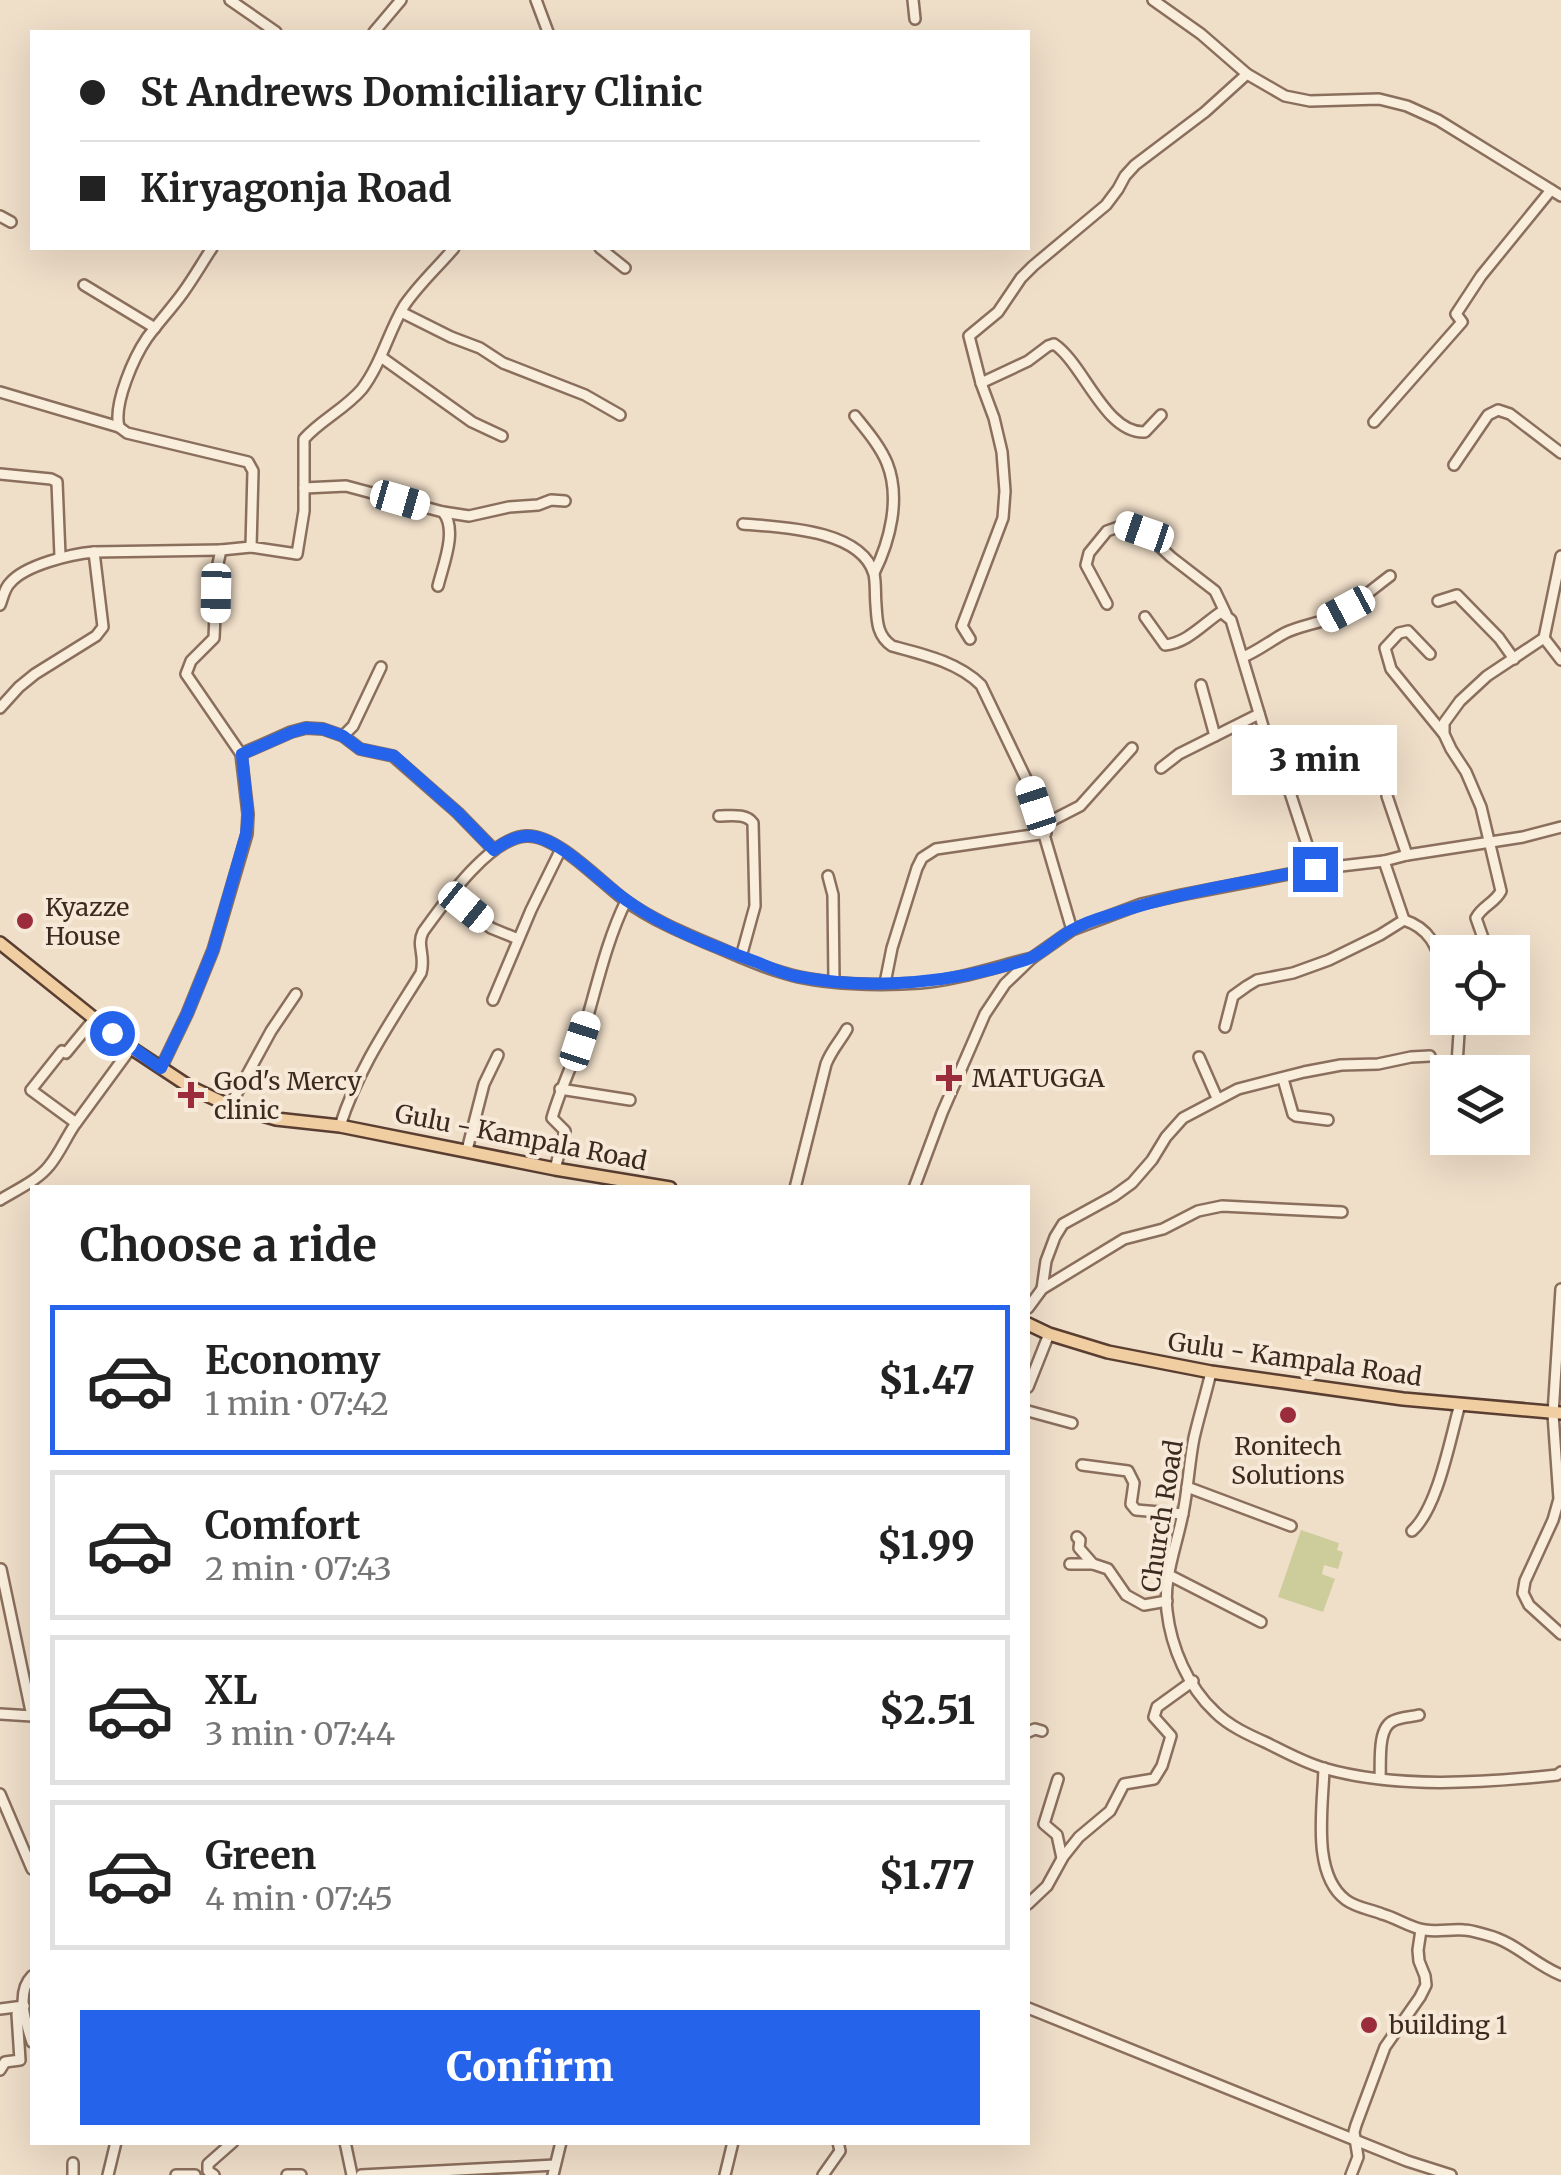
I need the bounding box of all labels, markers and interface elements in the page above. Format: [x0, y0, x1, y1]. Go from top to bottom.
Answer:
text: St Andrews Domiciliary Clinic [140, 69, 703, 116]
text: Kiryagonja Road [140, 165, 452, 212]
car [367, 477, 433, 523]
car [1111, 508, 1177, 556]
car [200, 563, 232, 623]
car [1312, 582, 1380, 636]
callout: 3 min [1232, 724, 1398, 794]
text: 3 min [1269, 740, 1360, 780]
car [1012, 773, 1060, 839]
route end [1293, 847, 1338, 892]
car [433, 876, 499, 938]
place label: Kyazze House [45, 891, 129, 952]
marker: Kyazze House [14, 910, 36, 932]
map controls [1430, 935, 1530, 1155]
button: locate [1430, 935, 1530, 1035]
car [556, 1008, 604, 1074]
route start [90, 1011, 135, 1056]
button: layers [1430, 1055, 1530, 1155]
place label: MATUGGA [972, 1062, 1105, 1094]
place label: God's Mercy clinic [214, 1065, 362, 1126]
marker: MATUGGA [936, 1065, 962, 1091]
marker: God's Mercy clinic [178, 1082, 204, 1108]
street label: Gulu - Kampala Road [392, 1097, 650, 1177]
text: Choose a ride [80, 1217, 377, 1273]
street label: Gulu - Kampala Road [1166, 1325, 1424, 1393]
icon: car [85, 1335, 175, 1425]
text: Economy [205, 1337, 380, 1384]
text: $1.47 [878, 1357, 975, 1404]
text: 1 min · 07:42 [205, 1384, 389, 1424]
marker: Ronitech Solutions [1277, 1404, 1299, 1426]
place label: Ronitech Solutions [1231, 1430, 1345, 1491]
street label: Church Road [1134, 1438, 1190, 1594]
icon: car [85, 1500, 175, 1590]
text: Comfort [205, 1502, 361, 1549]
text: $1.99 [877, 1522, 975, 1569]
text: 2 min · 07:43 [205, 1549, 392, 1589]
icon: car [85, 1665, 175, 1755]
text: XL [205, 1667, 257, 1714]
text: $2.51 [879, 1687, 975, 1734]
text: 3 min · 07:44 [205, 1714, 395, 1754]
icon: car [85, 1830, 175, 1920]
text: Green [205, 1832, 316, 1879]
text: $1.77 [879, 1852, 975, 1899]
text: 4 min · 07:45 [205, 1879, 393, 1919]
place label: building 1 [1388, 2009, 1507, 2041]
button: Confirm [80, 2010, 980, 2125]
marker: building 1 [1358, 2014, 1380, 2036]

